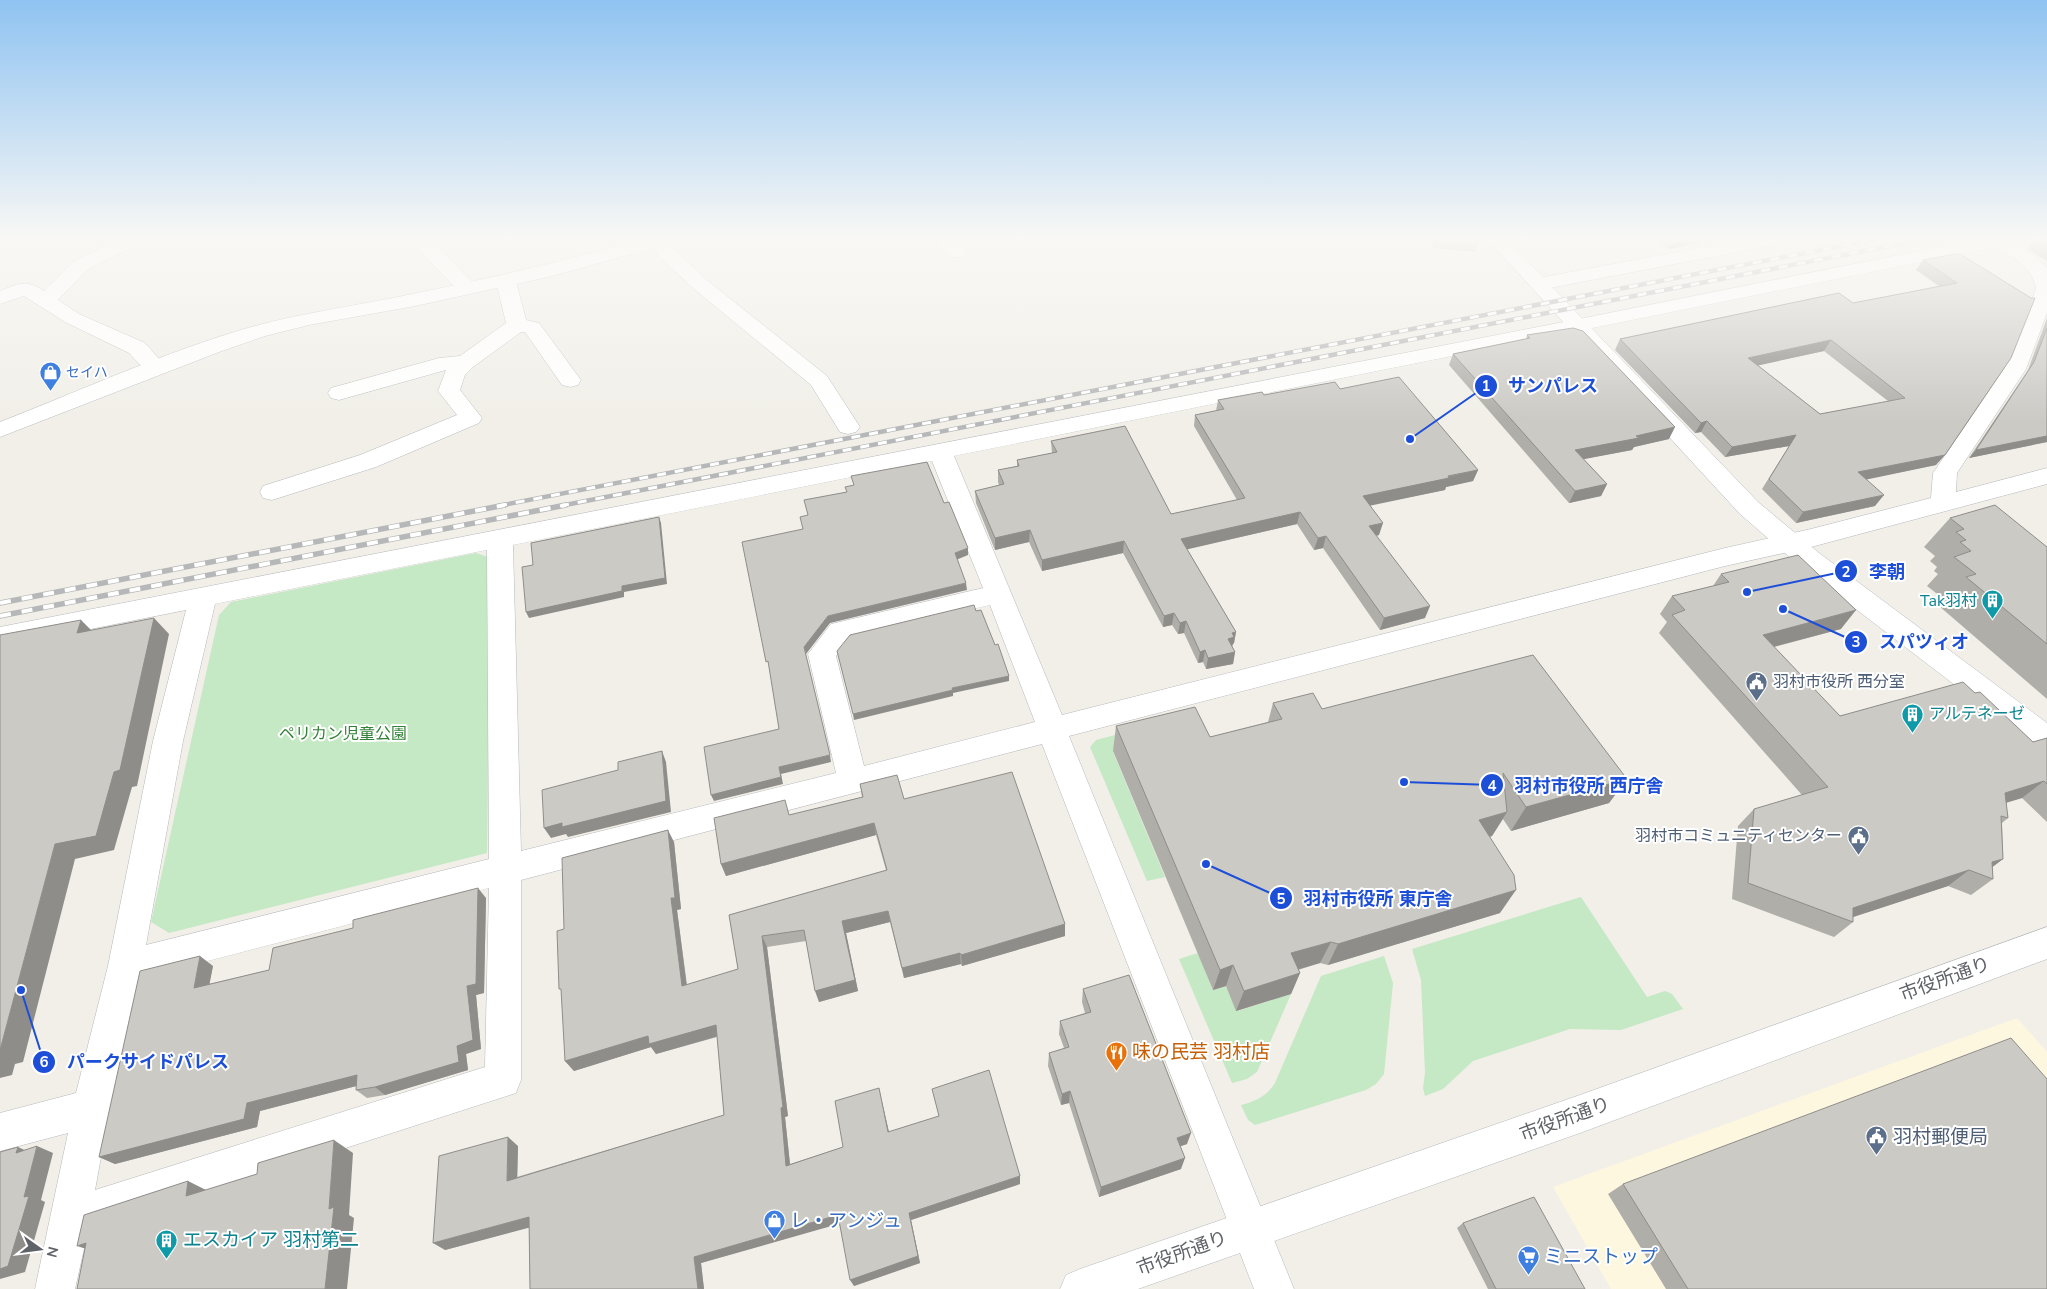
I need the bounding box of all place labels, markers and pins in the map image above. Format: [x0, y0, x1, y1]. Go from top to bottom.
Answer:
shop icon: セイハ [38, 360, 62, 391]
place label: セイハ [66, 363, 108, 382]
callout: サンパレス [1473, 369, 1608, 402]
callout: 李朝 [1834, 555, 1915, 588]
building icon: Tak羽村 [1981, 589, 2005, 620]
place label: Tak羽村 [1920, 590, 1977, 612]
callout: スパツィオ [1844, 625, 1979, 658]
public building icon: 羽村市役所 西分室 [1745, 670, 1769, 701]
place label: 羽村市役所 西分室 [1773, 671, 1905, 693]
building icon: アルテネーゼ [1901, 702, 1925, 733]
place label: アルテネーゼ [1929, 703, 2025, 725]
callout: 羽村市役所 西庁舎 [1479, 769, 1673, 802]
public building icon: 羽村市コミュニティセンター [1846, 824, 1870, 855]
place label: 羽村市コミュニティセンター [1635, 825, 1842, 847]
callout: 羽村市役所 東庁舎 [1269, 882, 1463, 915]
place label: 味の民芸 羽村店 [1132, 1039, 1270, 1065]
restaurant icon: 味の民芸 羽村店 [1104, 1040, 1128, 1071]
callout: パークサイドパレス [32, 1045, 239, 1078]
place label: 羽村郵便局 [1893, 1124, 1988, 1150]
public building icon: 羽村郵便局 [1865, 1125, 1889, 1156]
place label: レ・アンジュ [790, 1208, 902, 1234]
shop icon: レ・アンジュ [762, 1209, 786, 1240]
place label: エスカイア 羽村第二 [183, 1227, 359, 1253]
building icon: エスカイア 羽村第二 [155, 1228, 179, 1259]
place label: ミニストップ [1544, 1244, 1658, 1270]
supermarket icon: ミニストップ [1516, 1245, 1540, 1276]

